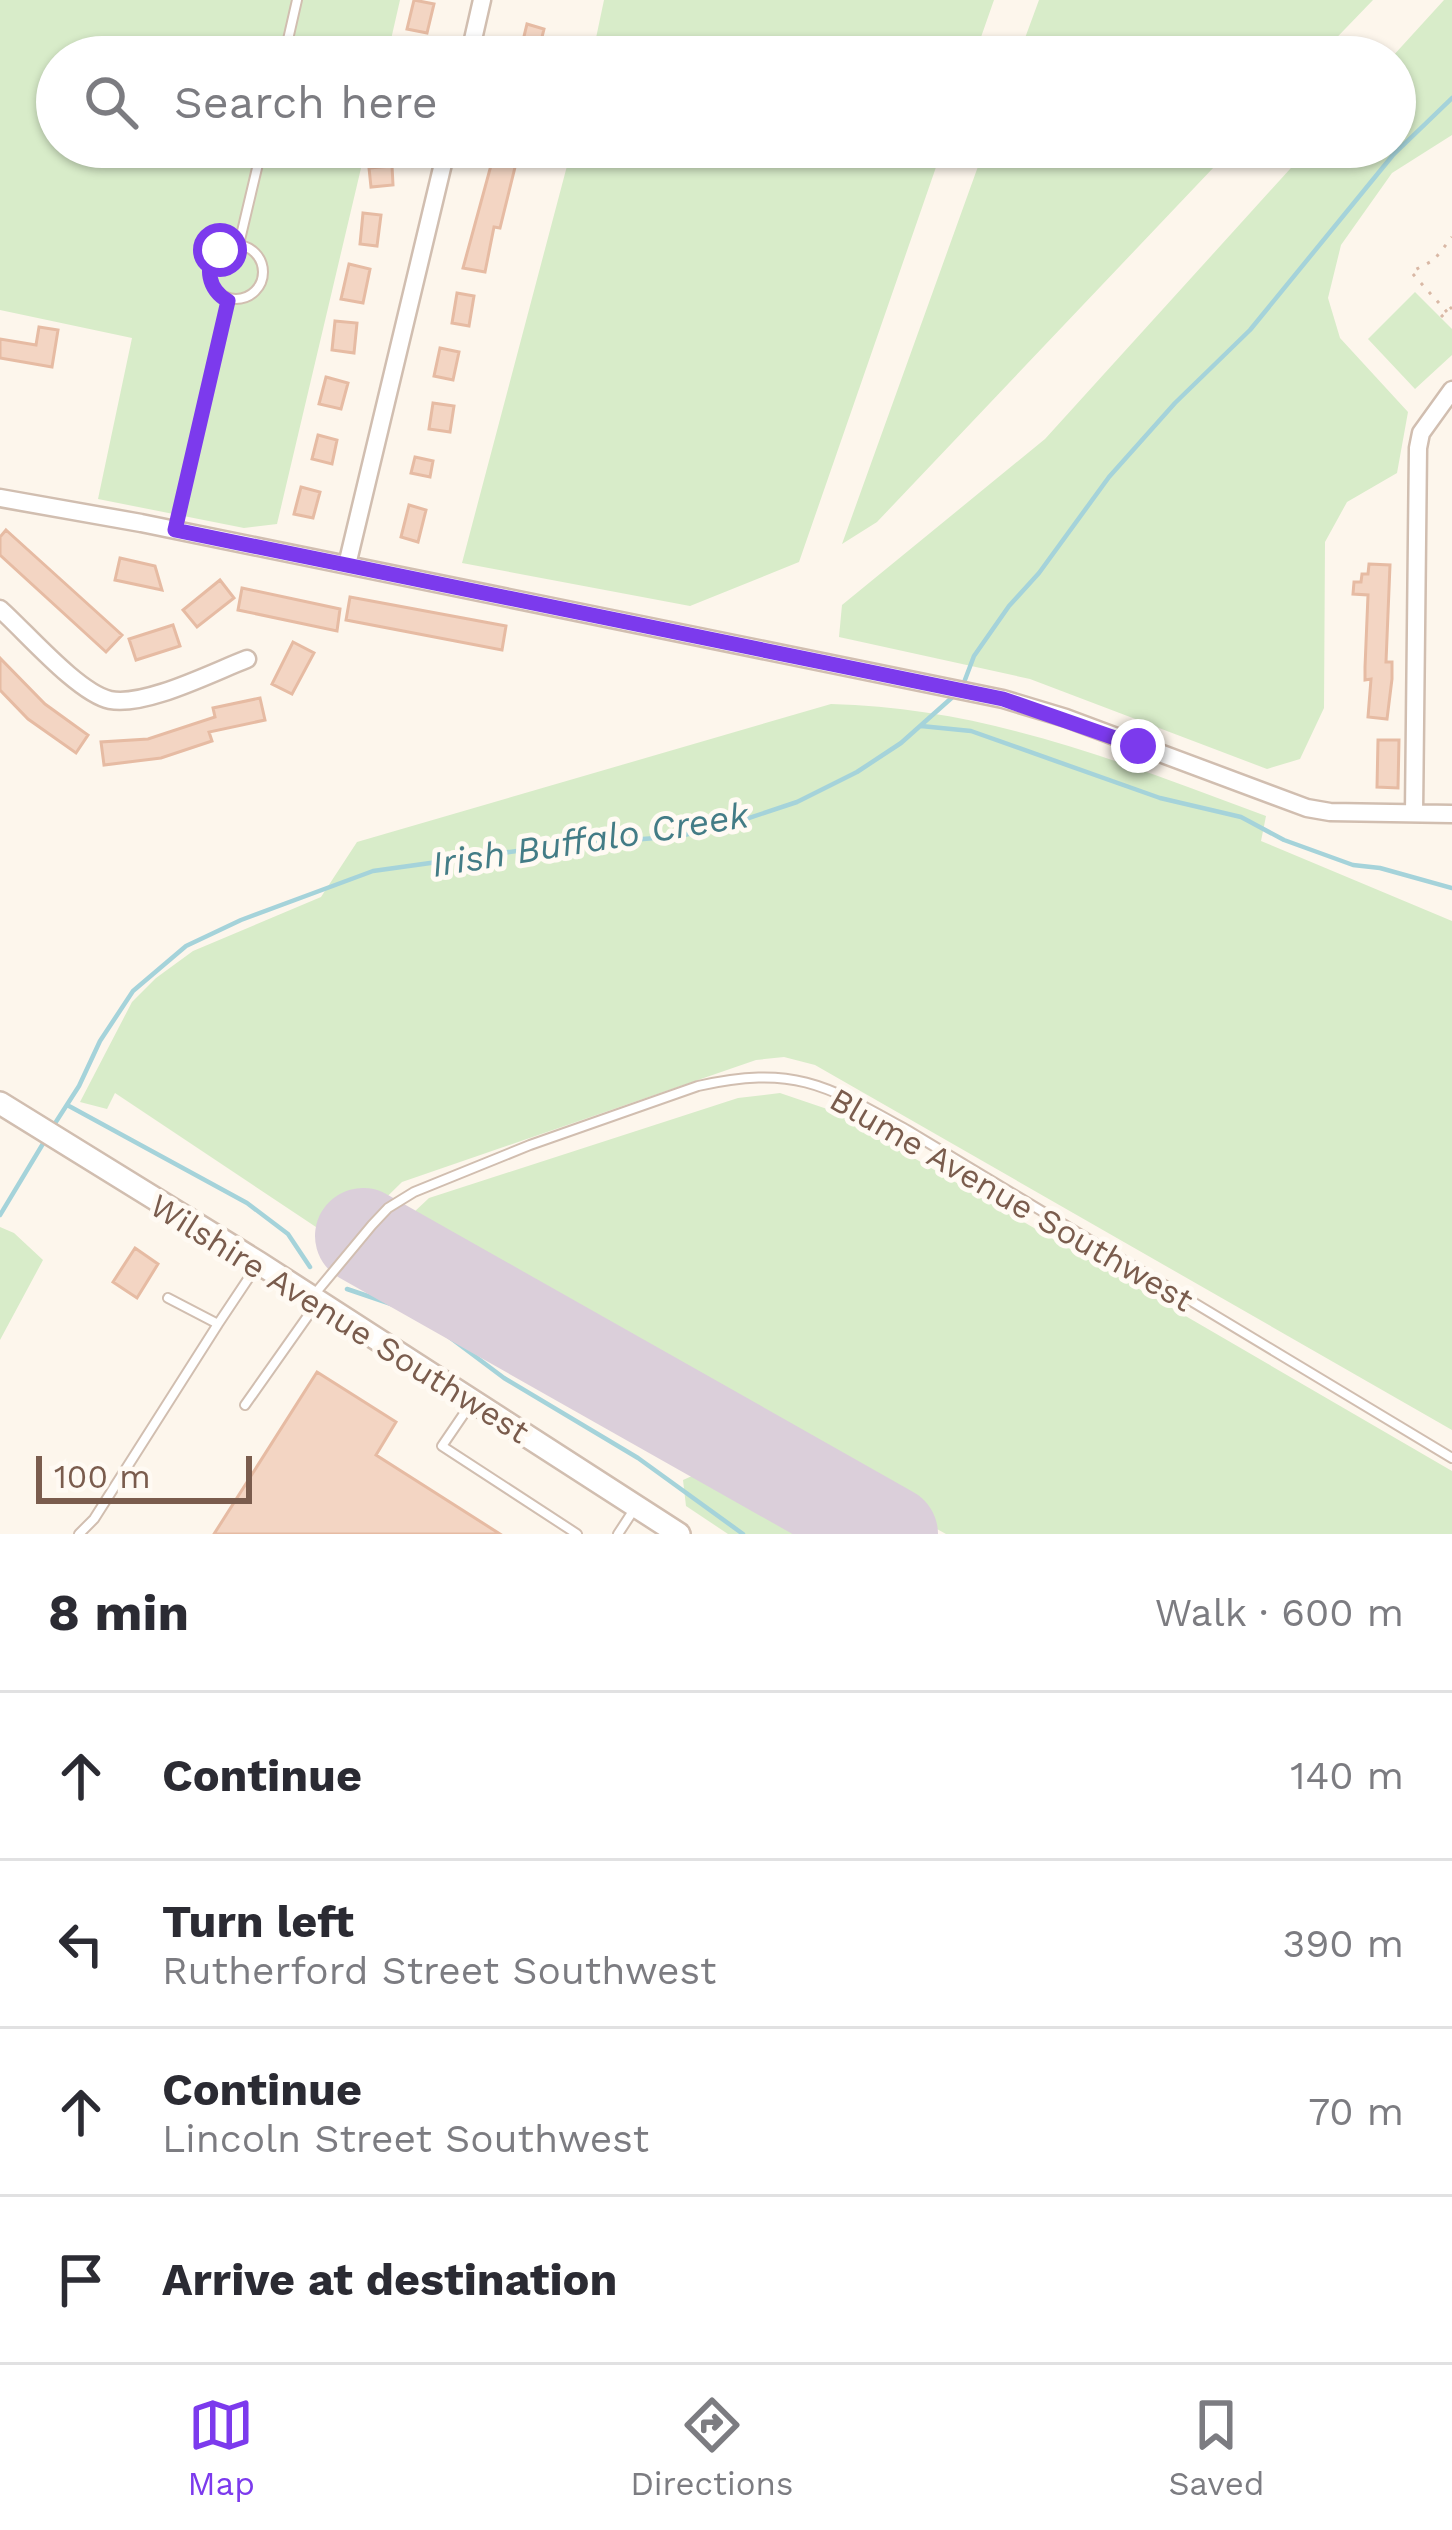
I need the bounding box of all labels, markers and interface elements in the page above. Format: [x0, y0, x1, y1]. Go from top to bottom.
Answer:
search box [36, 36, 1416, 168]
icon: search [78, 69, 144, 135]
text: Search here [174, 76, 438, 129]
route start [193, 223, 247, 277]
route end [1111, 719, 1165, 773]
water label: Irish Buffalo Creek [429, 794, 753, 886]
street label: Blume Avenue Southwest [823, 1079, 1200, 1320]
street label: Wilshire Avenue Southwest [143, 1185, 537, 1452]
scale bar [36, 1450, 252, 1503]
text: 100 m [54, 1457, 151, 1496]
text: 8 min [48, 1583, 189, 1642]
text: Walk · 600 m [1155, 1590, 1404, 1635]
icon: ahead [48, 1743, 114, 1809]
text: Continue [162, 1749, 362, 1802]
text: 140 m [1290, 1753, 1404, 1798]
text: Turn left [162, 1895, 354, 1948]
icon: left [48, 1911, 114, 1977]
text: 390 m [1282, 1921, 1404, 1966]
text: Rutherford Street Southwest [162, 1948, 716, 1993]
text: Continue [162, 2063, 362, 2116]
icon: ahead [48, 2079, 114, 2145]
text: 70 m [1308, 2089, 1404, 2134]
text: Lincoln Street Southwest [162, 2116, 649, 2161]
icon: arrive [48, 2247, 114, 2313]
text: Arrive at destination [162, 2253, 617, 2306]
tab: Map [188, 2392, 255, 2503]
tab: Directions [630, 2392, 793, 2503]
tab: Saved [1169, 2392, 1264, 2503]

